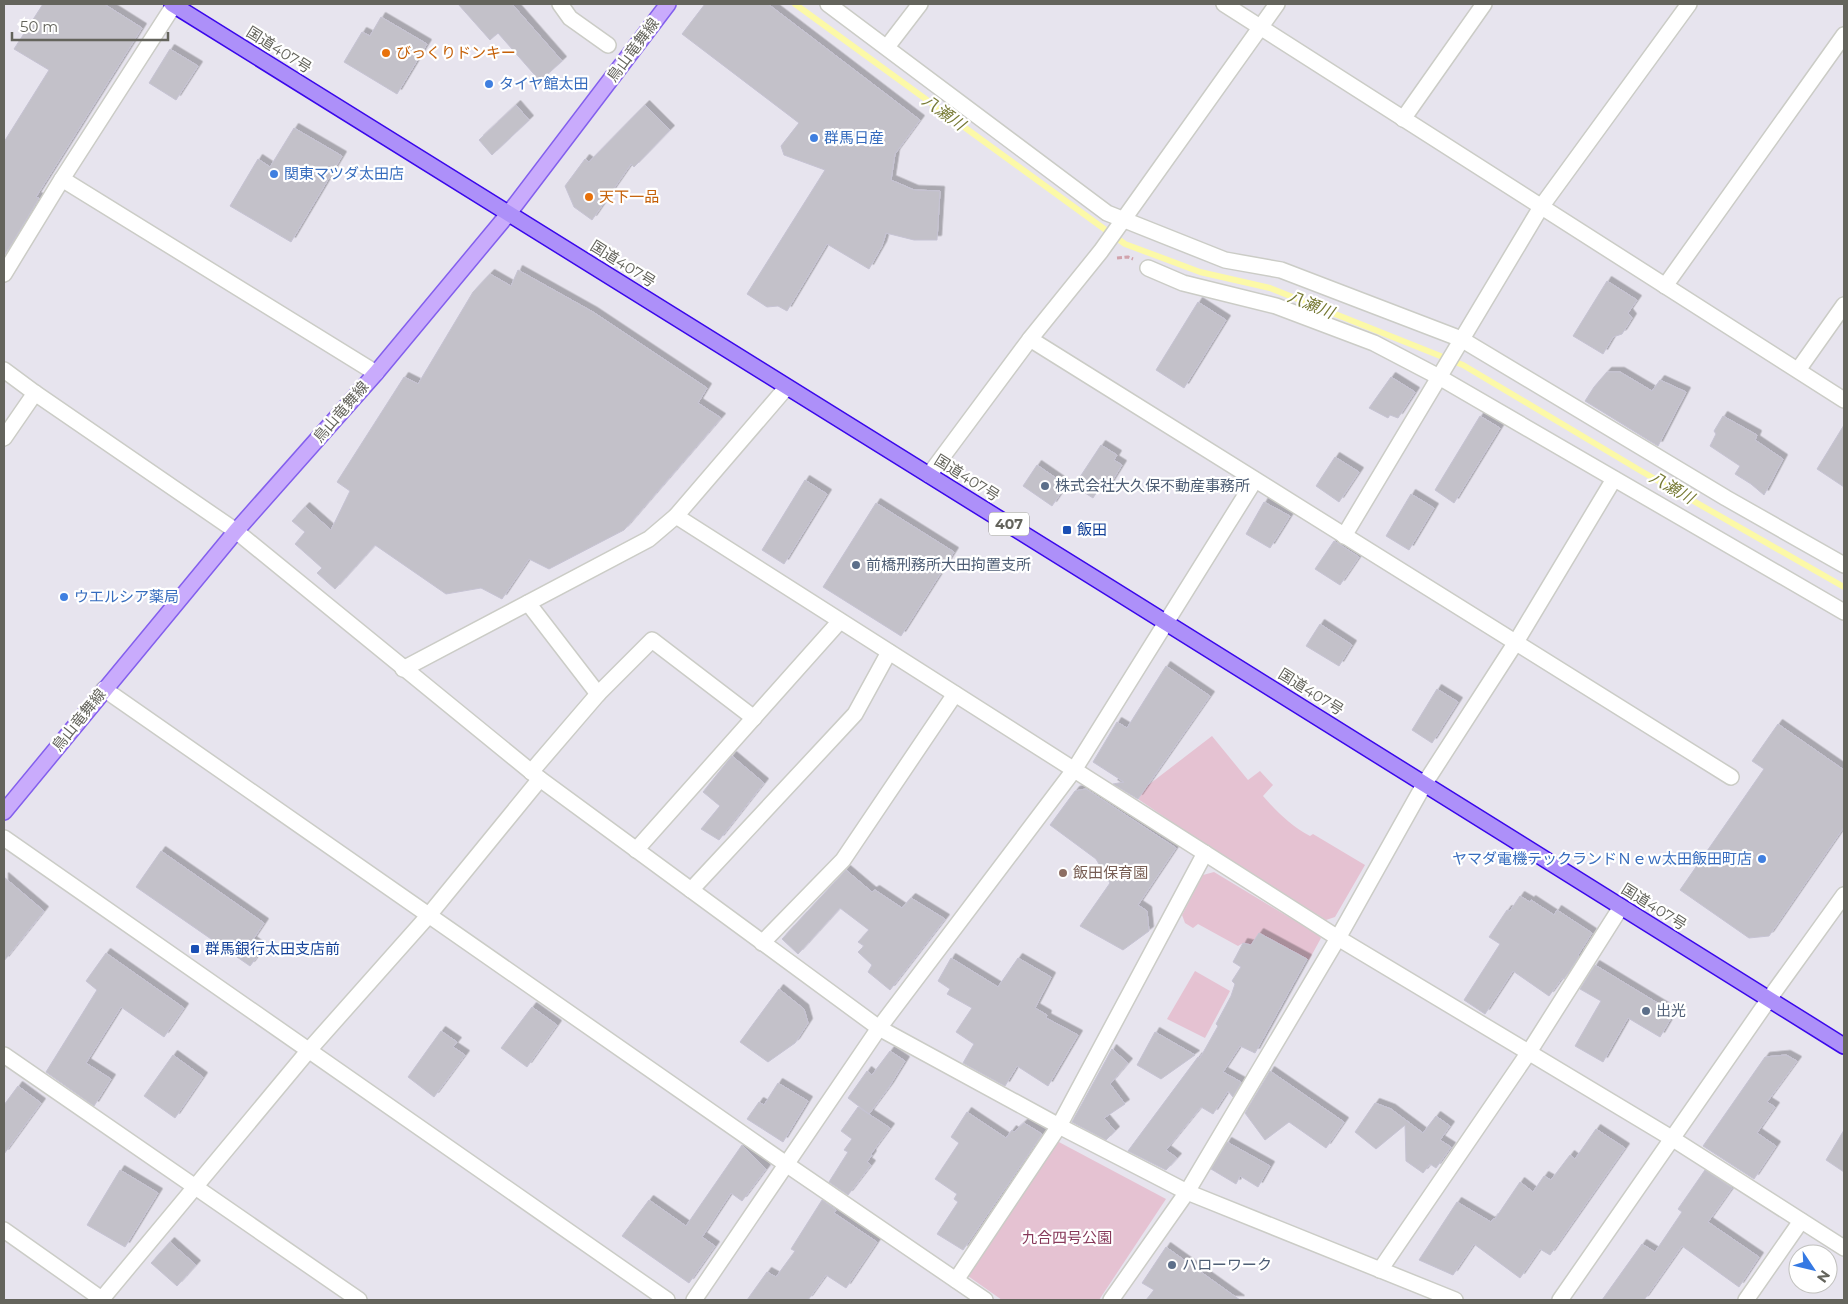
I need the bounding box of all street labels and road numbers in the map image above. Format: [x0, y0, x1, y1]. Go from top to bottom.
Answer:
street label: 鳥山竜舞線 [602, 14, 663, 85]
street label: 国道407号 [243, 22, 315, 77]
street label: 国道407号 [587, 236, 659, 291]
street label: 鳥山竜舞線 [309, 377, 372, 446]
street label: 国道407号 [931, 450, 1003, 505]
road number: 407 [989, 512, 1029, 536]
street label: 国道407号 [1275, 664, 1347, 719]
street label: 鳥山竜舞線 [48, 685, 110, 755]
street label: 国道407号 [1618, 879, 1690, 934]

